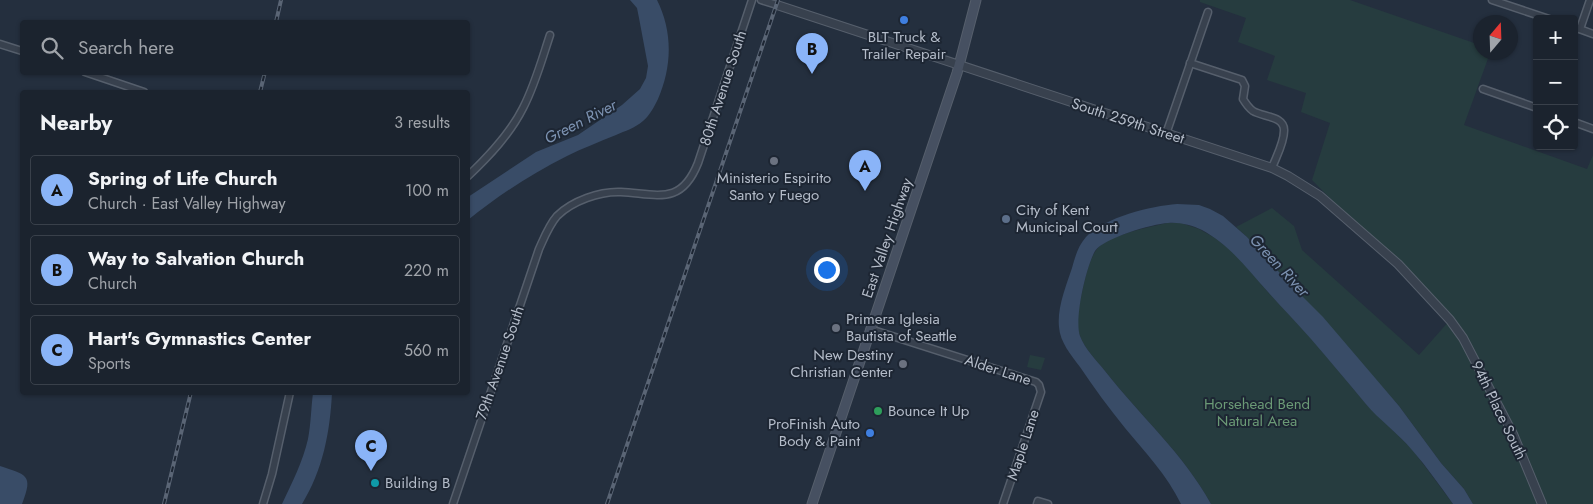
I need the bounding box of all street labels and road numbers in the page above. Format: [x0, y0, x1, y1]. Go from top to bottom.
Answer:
street label: 80th Avenue South [694, 27, 752, 149]
street label: South 259th Street [1069, 92, 1188, 150]
street label: East Valley Highway [856, 175, 918, 301]
street label: 79th Avenue South [470, 303, 530, 423]
street label: Alder Lane [962, 349, 1034, 391]
street label: 94th Place South [1466, 357, 1532, 463]
street label: Maple Lane [1001, 407, 1045, 483]

